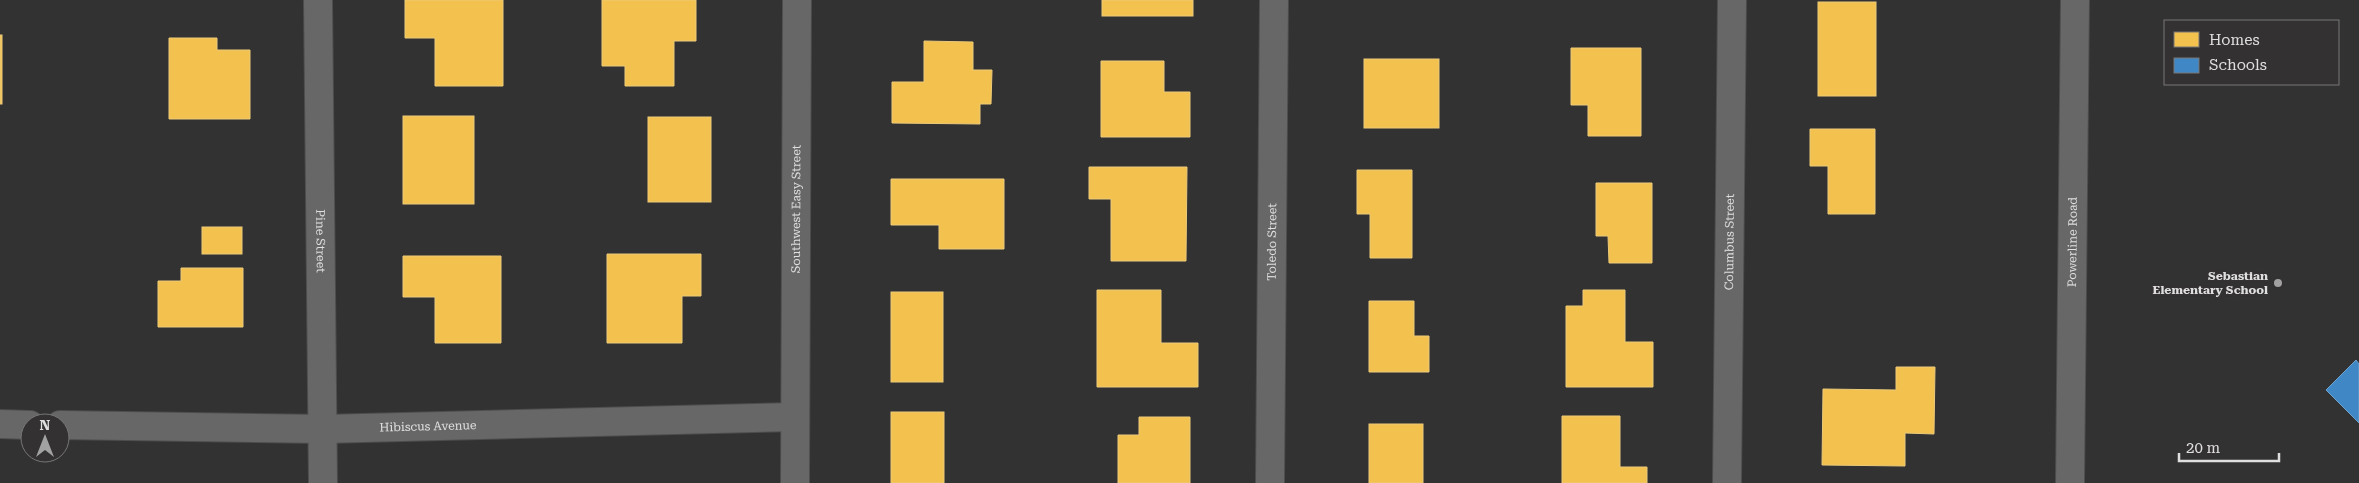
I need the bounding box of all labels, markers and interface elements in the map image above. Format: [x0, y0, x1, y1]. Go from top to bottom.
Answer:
legend [2164, 20, 2339, 85]
text: Homes [2209, 31, 2260, 49]
text: Schools [2209, 56, 2267, 74]
street label: Southwest Easy Street [789, 144, 803, 273]
street label: Columbus Street [1722, 193, 1737, 290]
street label: Powerline Road [2065, 197, 2080, 287]
street label: Toledo Street [1265, 203, 1279, 281]
street label: Pine Street [313, 209, 328, 273]
place label: Sebastian Elementary School [2153, 269, 2268, 297]
marker: Sebastian Elementary School [2272, 277, 2284, 289]
north arrow [20, 413, 70, 463]
text: N [40, 417, 51, 433]
street label: Hibiscus Avenue [379, 418, 477, 435]
scale bar [2179, 430, 2279, 462]
text: 20 m [2186, 439, 2221, 457]

